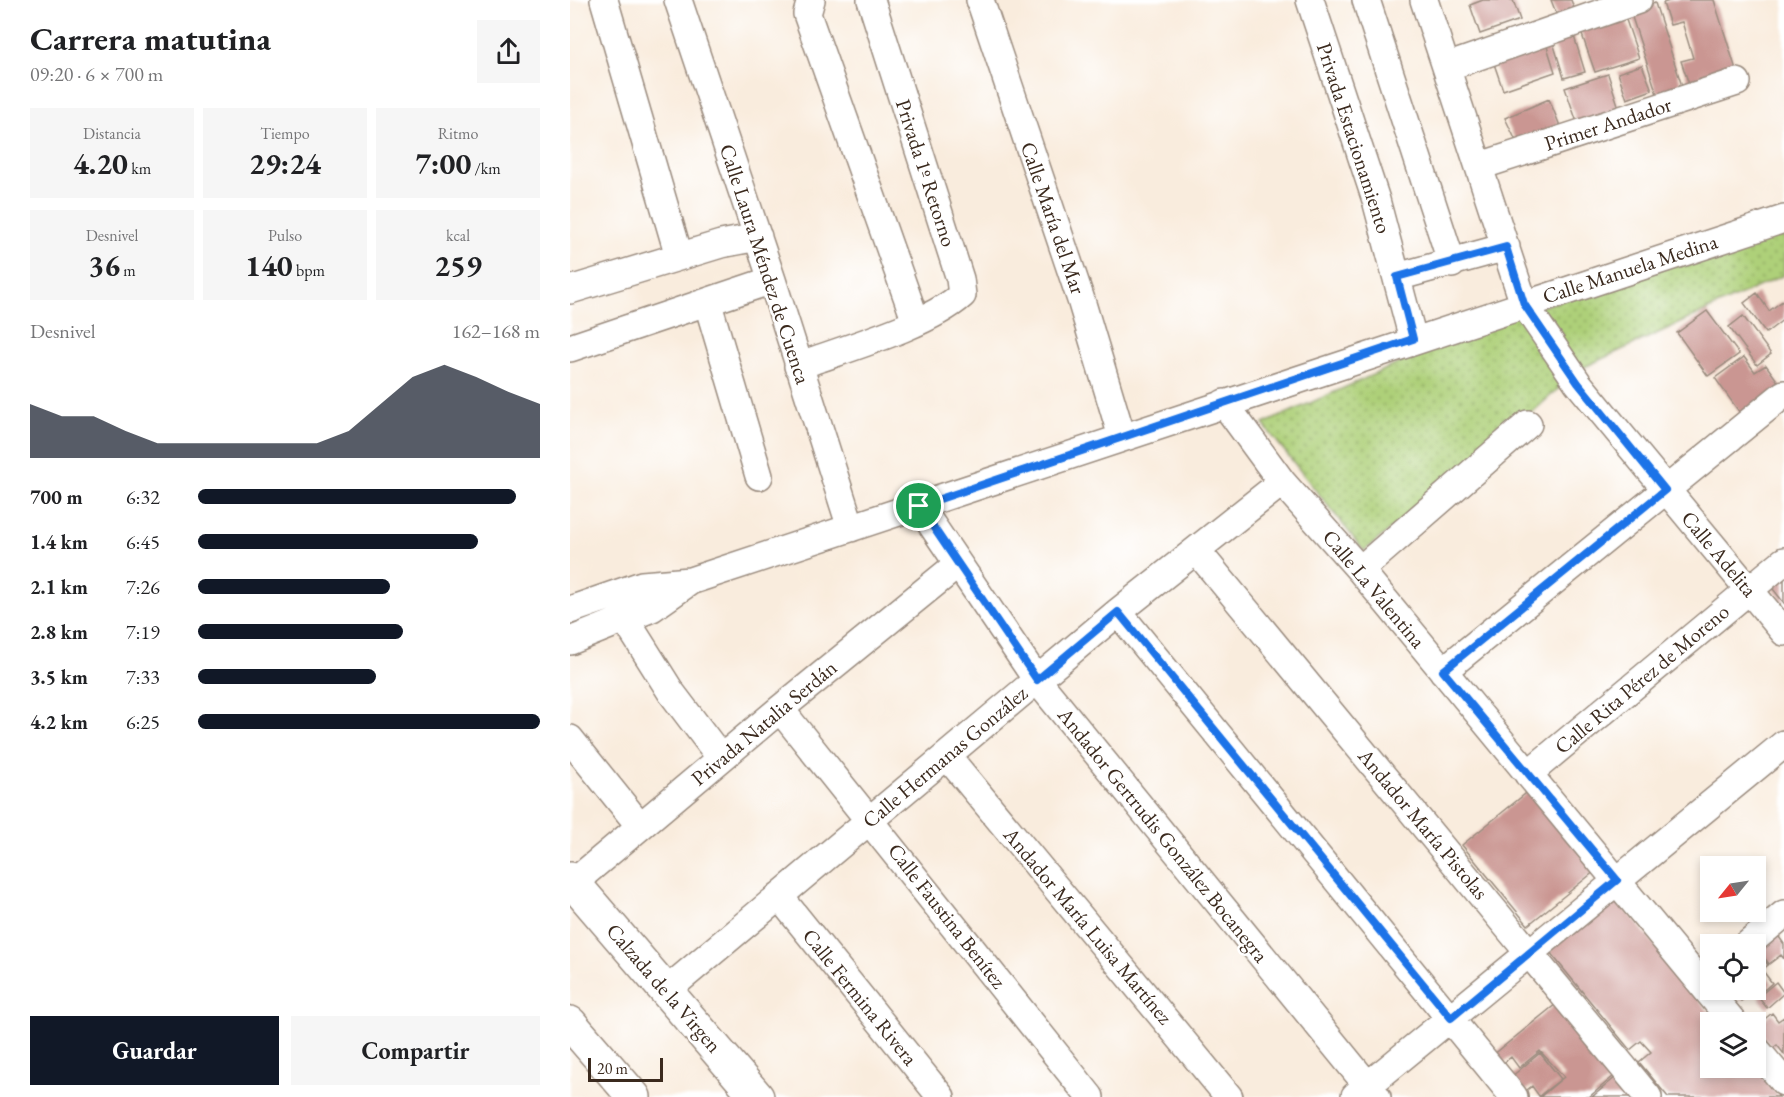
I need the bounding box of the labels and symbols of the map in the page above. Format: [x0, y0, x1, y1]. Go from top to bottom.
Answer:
street label: Privada Estacionamiento [1311, 39, 1398, 237]
street label: Primer Andador [1541, 90, 1675, 157]
street label: Privada 1º Retorno [890, 96, 963, 250]
street label: Calle María del Mar [1015, 138, 1092, 298]
street label: Calle Laura Méndez de Cuenca [714, 140, 817, 388]
street label: Calle Manuela Medina [1539, 227, 1721, 310]
pin [893, 480, 944, 531]
street label: Calle Adelita [1676, 505, 1764, 603]
street label: Calle La Valentina [1317, 524, 1432, 654]
street label: Calle Rita Pérez de Moreno [1549, 598, 1735, 760]
street label: Privada Natalia Serdán [685, 654, 842, 791]
street label: Calle Hermanas González [857, 680, 1033, 834]
street label: Andador Gertrudis González Bocanegra [1051, 701, 1275, 968]
street label: Andador María Pistolas [1352, 742, 1495, 905]
street label: Andador María Luisa Martínez [997, 821, 1179, 1030]
street label: Calle Faustina Benítez [882, 838, 1013, 994]
north arrow [1700, 856, 1766, 922]
street label: Calzada de la Virgen [601, 917, 728, 1058]
street label: Calle Fermina Rivera [797, 923, 924, 1071]
scale bar [588, 1055, 663, 1082]

